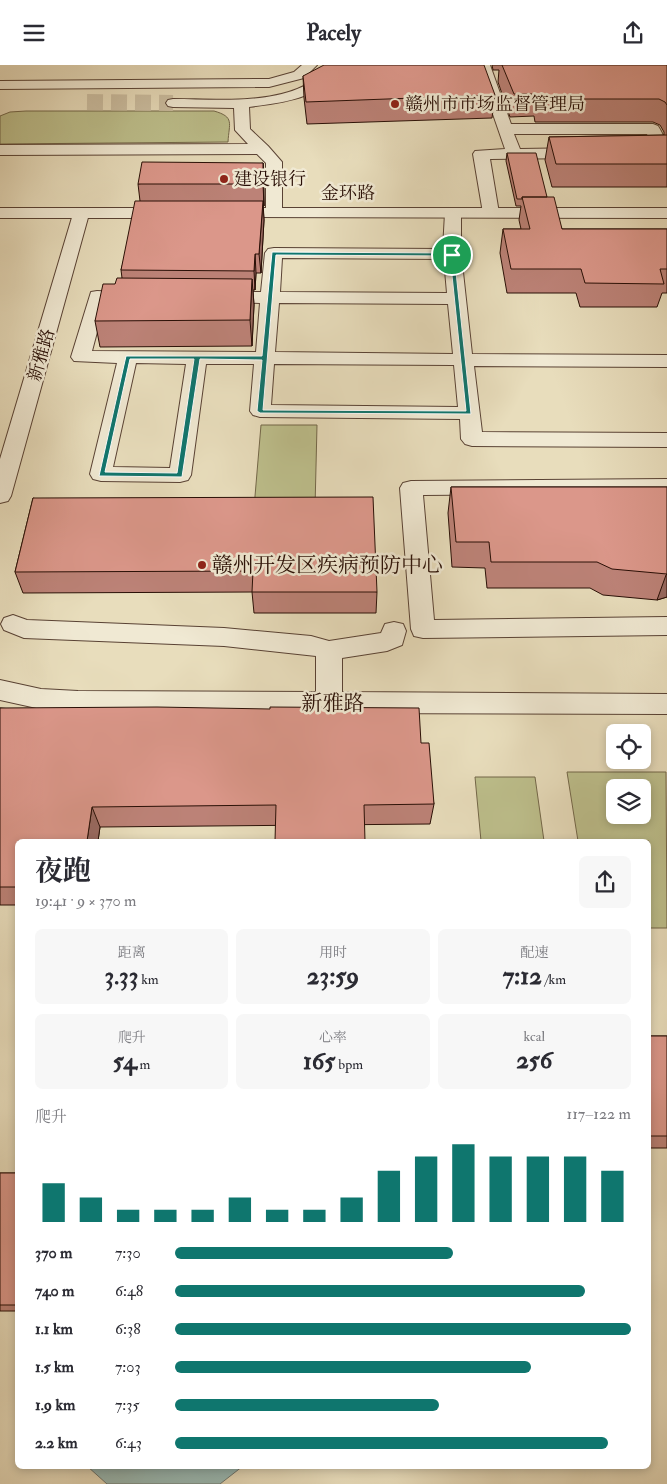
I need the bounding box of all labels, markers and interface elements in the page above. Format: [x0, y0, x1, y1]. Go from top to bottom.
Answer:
icon: menu [20, 19, 48, 47]
text: Pacely [306, 19, 361, 47]
icon: share [619, 19, 647, 47]
place label: 赣州市市场监督管理局 [405, 93, 585, 116]
marker: 赣州市市场监督管理局 [389, 98, 401, 110]
place label: 建设银行 [234, 168, 306, 191]
marker: 建设银行 [218, 173, 230, 185]
street label: 金环路 [321, 182, 375, 205]
pin [431, 234, 473, 276]
icon: arrive [438, 241, 466, 269]
street label: 新雅路 [23, 326, 60, 384]
place label: 赣州开发区疾病预防中心 [212, 552, 443, 579]
marker: 赣州开发区疾病预防中心 [196, 559, 208, 571]
street label: 新雅路 [302, 690, 365, 717]
map controls [606, 724, 651, 824]
button: locate [606, 724, 651, 769]
button: layers [606, 779, 651, 824]
text: 夜跑 [35, 854, 91, 889]
button: share [579, 856, 631, 908]
text: 19:41 · 9 × 370 m [35, 891, 136, 911]
text: 距离 [118, 944, 146, 961]
text: 用时 [319, 944, 347, 961]
text: 配速 [520, 944, 548, 961]
text: 3.33 [105, 961, 138, 992]
text: 23:59 [307, 961, 359, 992]
text: 7:12 [503, 961, 542, 992]
text: km [138, 971, 159, 988]
text: /km [542, 971, 566, 988]
text: kcal [524, 1028, 545, 1045]
text: 爬升 [118, 1029, 146, 1046]
text: 心率 [319, 1029, 347, 1046]
text: 256 [516, 1045, 552, 1076]
text: 54 [113, 1046, 137, 1077]
text: 165 [303, 1046, 335, 1077]
text: m [137, 1056, 150, 1073]
text: bpm [335, 1056, 363, 1073]
text: 117–122 m [566, 1104, 631, 1124]
text: 爬升 [35, 1107, 67, 1127]
text: 370 m [35, 1243, 72, 1263]
text: 7:30 [115, 1243, 141, 1263]
text: 740 m [35, 1281, 75, 1301]
text: 6:48 [115, 1281, 143, 1301]
text: 1.1 km [35, 1319, 73, 1339]
text: 6:38 [115, 1319, 141, 1339]
text: 1.5 km [35, 1357, 74, 1377]
text: 7:03 [115, 1357, 141, 1377]
text: 1.9 km [35, 1395, 75, 1415]
text: 7:35 [115, 1395, 139, 1415]
text: 2.2 km [35, 1433, 78, 1453]
text: 6:43 [115, 1433, 142, 1453]

